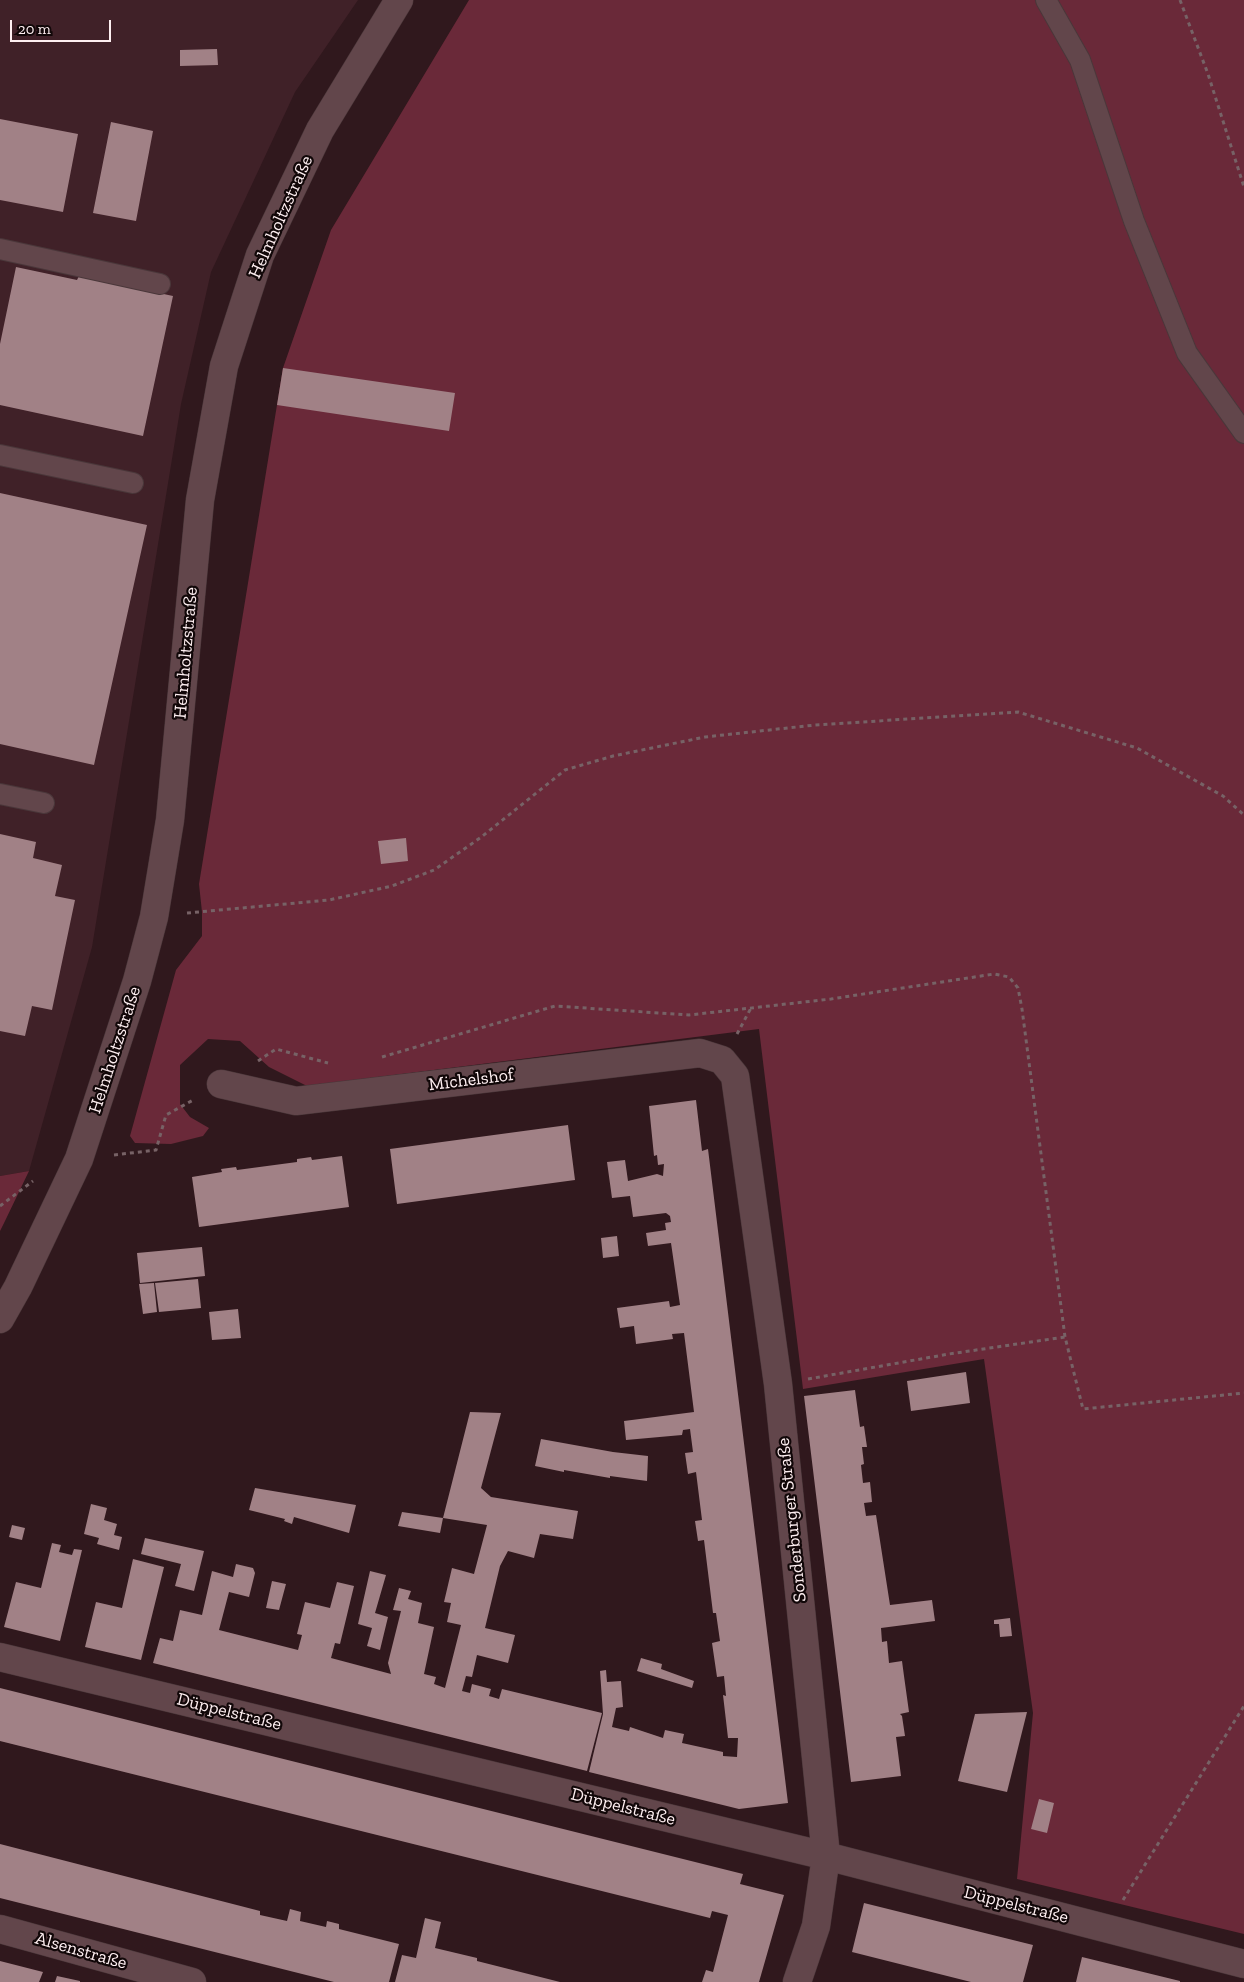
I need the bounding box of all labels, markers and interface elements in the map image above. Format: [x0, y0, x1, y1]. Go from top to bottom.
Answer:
scale bar [12, 10, 114, 42]
text: 20 m [18, 20, 51, 38]
street label: Helmholtzstraße [244, 152, 318, 282]
street label: Helmholtzstraße [169, 586, 203, 720]
street label: Helmholtzstraße [84, 984, 146, 1116]
street label: Michelshof [427, 1064, 515, 1096]
street label: Sonderburger Straße [773, 1437, 811, 1603]
street label: Düppelstraße [175, 1689, 283, 1735]
street label: Düppelstraße [569, 1784, 677, 1830]
street label: Düppelstraße [962, 1882, 1070, 1928]
street label: Alsenstraße [33, 1928, 129, 1974]

